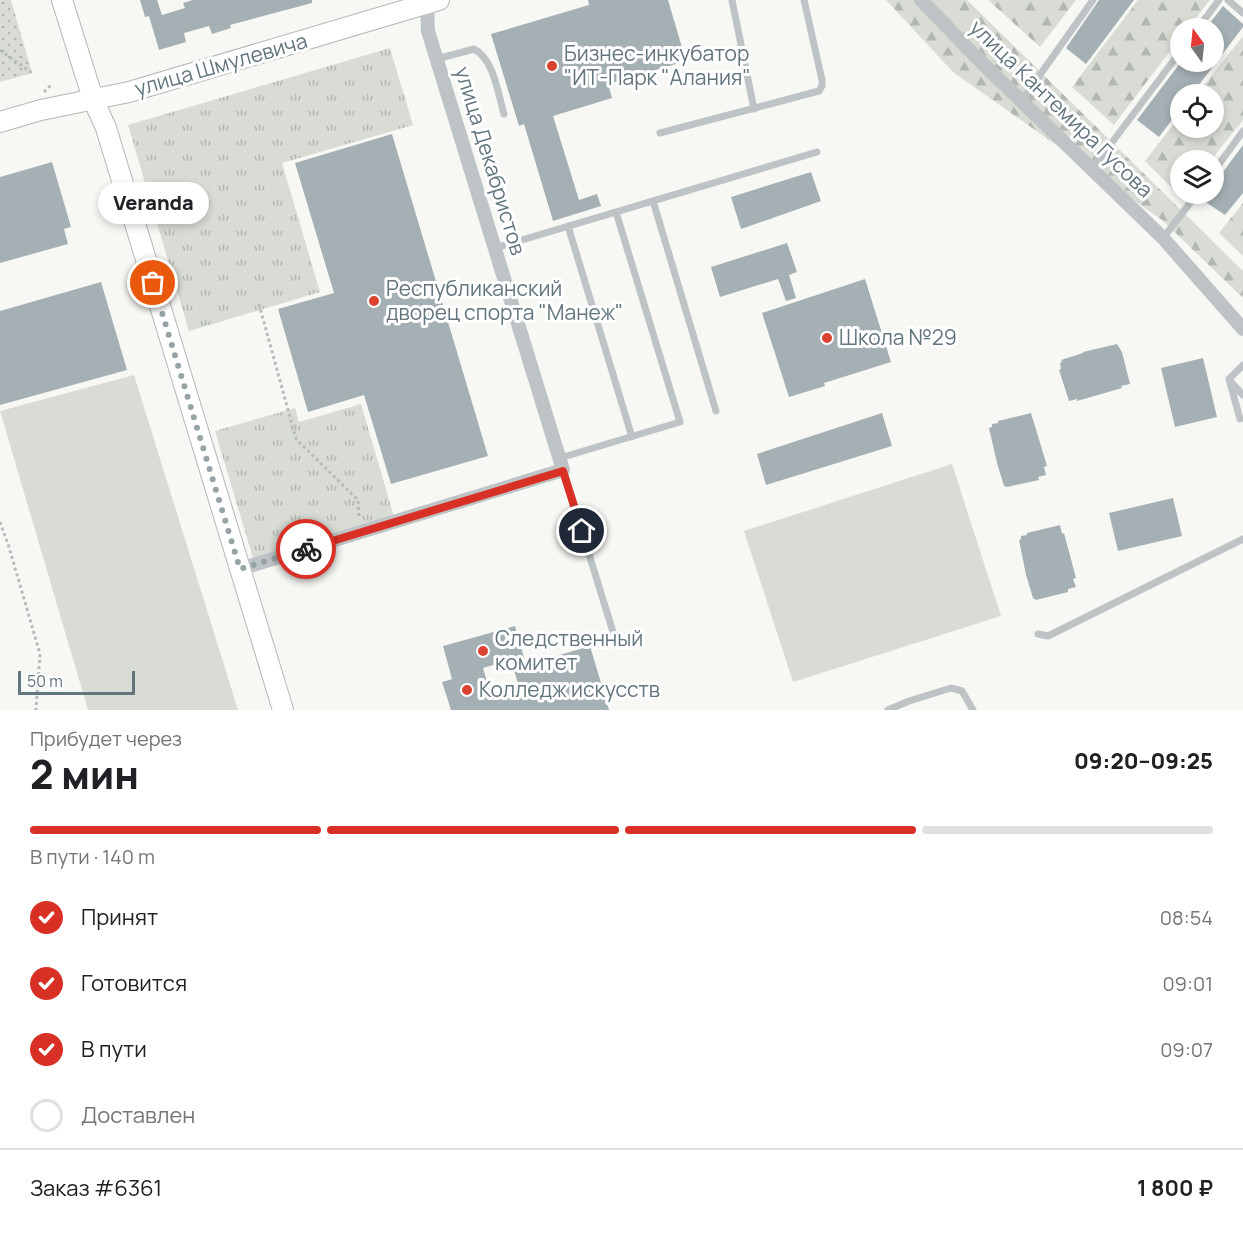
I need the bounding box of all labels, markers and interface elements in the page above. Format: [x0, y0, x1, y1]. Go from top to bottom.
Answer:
street label: улица Кантемира Гусова [964, 13, 1159, 203]
north arrow [1170, 18, 1224, 72]
map controls [1170, 18, 1224, 204]
street label: улица Шмулевича [131, 26, 310, 102]
place label: Бизнес-инкубатор "ИТ-Парк "Алания" [564, 39, 751, 91]
marker: Бизнес-инкубатор "ИТ-Парк "Алания" [545, 59, 559, 73]
street label: улица Декабристов [449, 63, 533, 258]
button: locate [1170, 84, 1224, 138]
button: layers [1170, 150, 1224, 204]
callout: Veranda [98, 181, 208, 223]
text: Veranda [113, 189, 194, 216]
pin [127, 257, 178, 308]
icon: bag [136, 266, 169, 299]
place label: Республиканский дворец спорта "Манеж" [386, 274, 623, 326]
marker: Республиканский дворец спорта "Манеж" [367, 294, 381, 308]
place label: Школа №29 [839, 323, 957, 351]
marker: Школа №29 [820, 331, 834, 345]
pin [556, 505, 607, 556]
icon: home [565, 514, 598, 547]
courier [276, 519, 336, 579]
icon: bike [290, 533, 323, 566]
place label: Следственный комитет [495, 624, 643, 676]
marker: Следственный комитет [476, 644, 490, 658]
scale bar [18, 668, 135, 696]
text: 50 m [27, 670, 63, 692]
place label: Колледж искусств [479, 675, 660, 703]
marker: Колледж искусств [460, 683, 474, 697]
text: Прибудет через [30, 725, 182, 752]
text: 09:20–09:25 [1074, 746, 1213, 776]
text: 2 мин [30, 747, 139, 801]
text: В пути · 140 m [30, 843, 155, 870]
icon: check [30, 901, 63, 934]
text: Принят [81, 902, 158, 932]
text: 08:54 [1160, 904, 1213, 931]
icon: check [30, 967, 63, 1000]
text: Готовится [81, 968, 187, 998]
text: 09:01 [1162, 970, 1213, 997]
icon: check [30, 1033, 63, 1066]
text: В пути [81, 1034, 147, 1064]
text: 09:07 [1160, 1036, 1213, 1063]
text: Доставлен [81, 1100, 195, 1130]
text: Заказ #6361 [30, 1173, 162, 1203]
text: 1 800 ₽ [1137, 1173, 1213, 1203]

